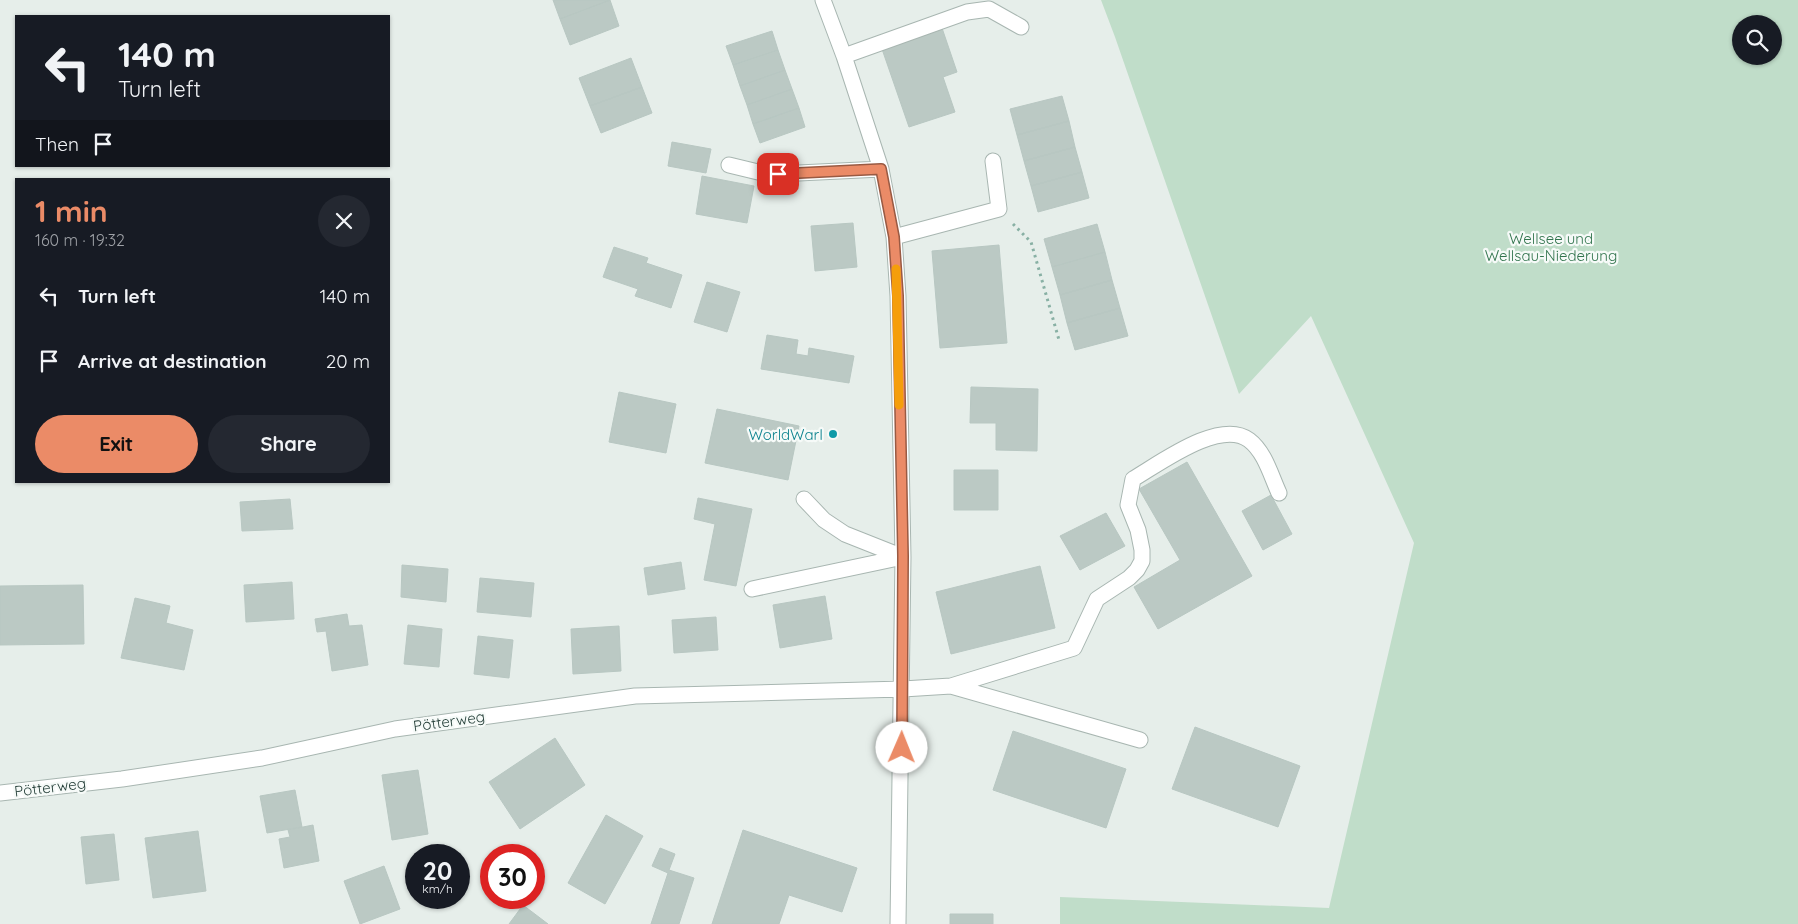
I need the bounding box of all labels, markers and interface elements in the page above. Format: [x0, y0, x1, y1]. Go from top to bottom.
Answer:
map controls [1732, 15, 1782, 65]
button: search [1732, 15, 1782, 65]
text: 140 m [118, 32, 216, 76]
icon: left [35, 35, 100, 100]
text: Turn left [118, 75, 201, 103]
icon: arrive [89, 130, 117, 158]
text: Then [35, 132, 79, 156]
pin [757, 153, 799, 195]
icon: arrive [764, 160, 792, 188]
text: 1 min [35, 192, 108, 230]
button: close [318, 195, 370, 247]
park label: Wellsee und Wellsau-Niederung [1485, 229, 1617, 265]
text: 160 m · 19:32 [35, 230, 125, 250]
icon: left [35, 282, 63, 310]
text: Turn left [78, 284, 156, 308]
text: 140 m [319, 284, 370, 308]
icon: arrive [35, 347, 63, 375]
text: Arrive at destination [78, 349, 267, 373]
text: 20 m [326, 349, 370, 373]
button: Exit [35, 415, 198, 473]
button: Share [208, 415, 370, 473]
place label: WorldWarI [749, 425, 823, 444]
marker: WorldWarI [827, 428, 839, 440]
street label: Pötterweg [412, 707, 486, 735]
position arrow [875, 721, 927, 773]
street label: Pötterweg [13, 773, 87, 801]
speed limit sign: 30 [480, 844, 545, 909]
text: 20 [423, 855, 452, 886]
text: km/h [422, 881, 453, 896]

